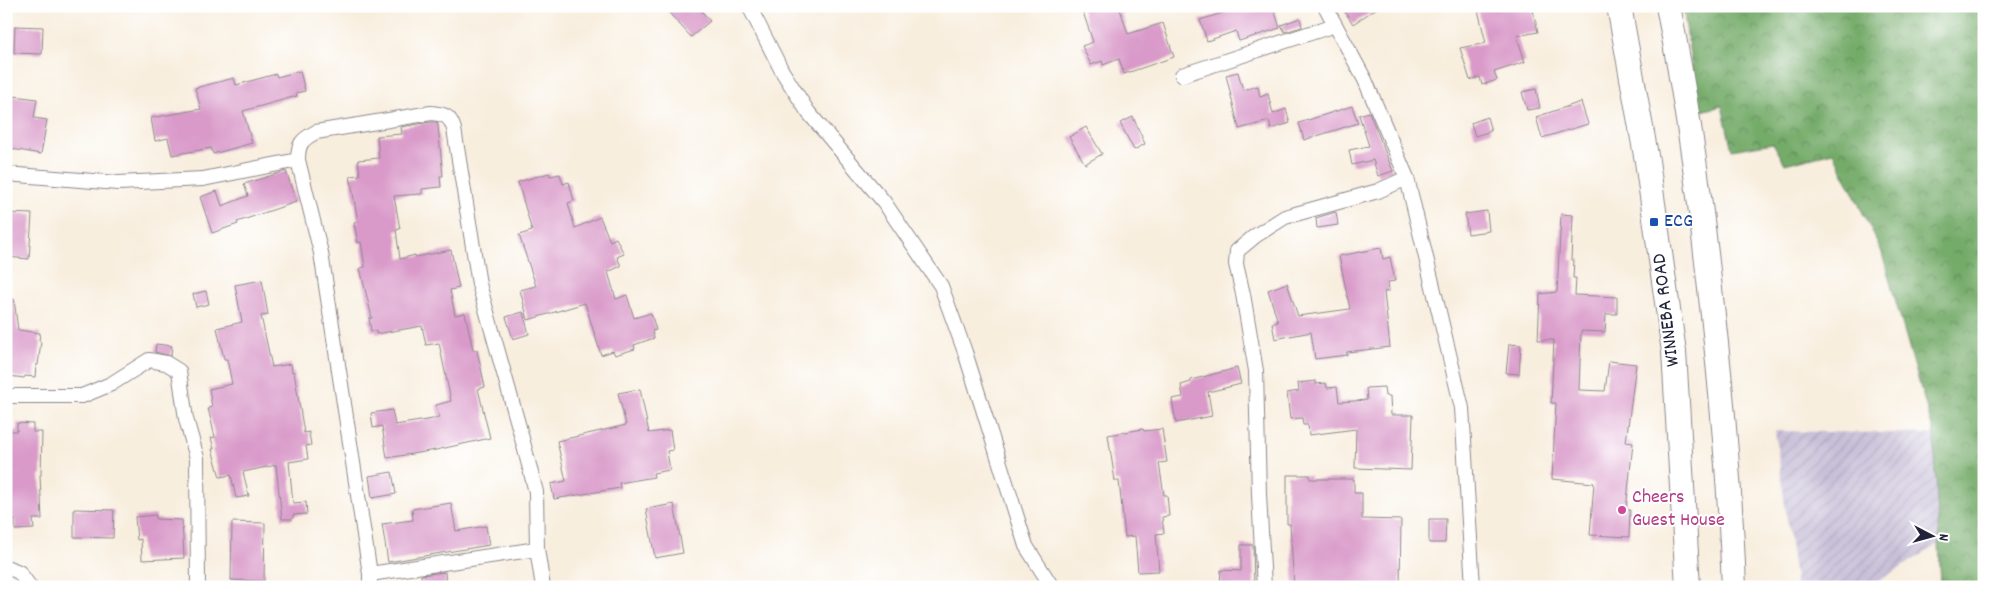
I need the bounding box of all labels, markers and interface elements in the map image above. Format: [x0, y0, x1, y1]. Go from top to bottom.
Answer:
place label: ECG [1664, 208, 1693, 236]
marker: ECG [1648, 216, 1660, 228]
street label: WINNEBA ROAD [1646, 252, 1688, 368]
place label: Cheers Guest House [1632, 484, 1725, 535]
marker: Cheers Guest House [1616, 504, 1628, 516]
north arrow [1908, 510, 1958, 560]
text: N [1933, 533, 1953, 542]

